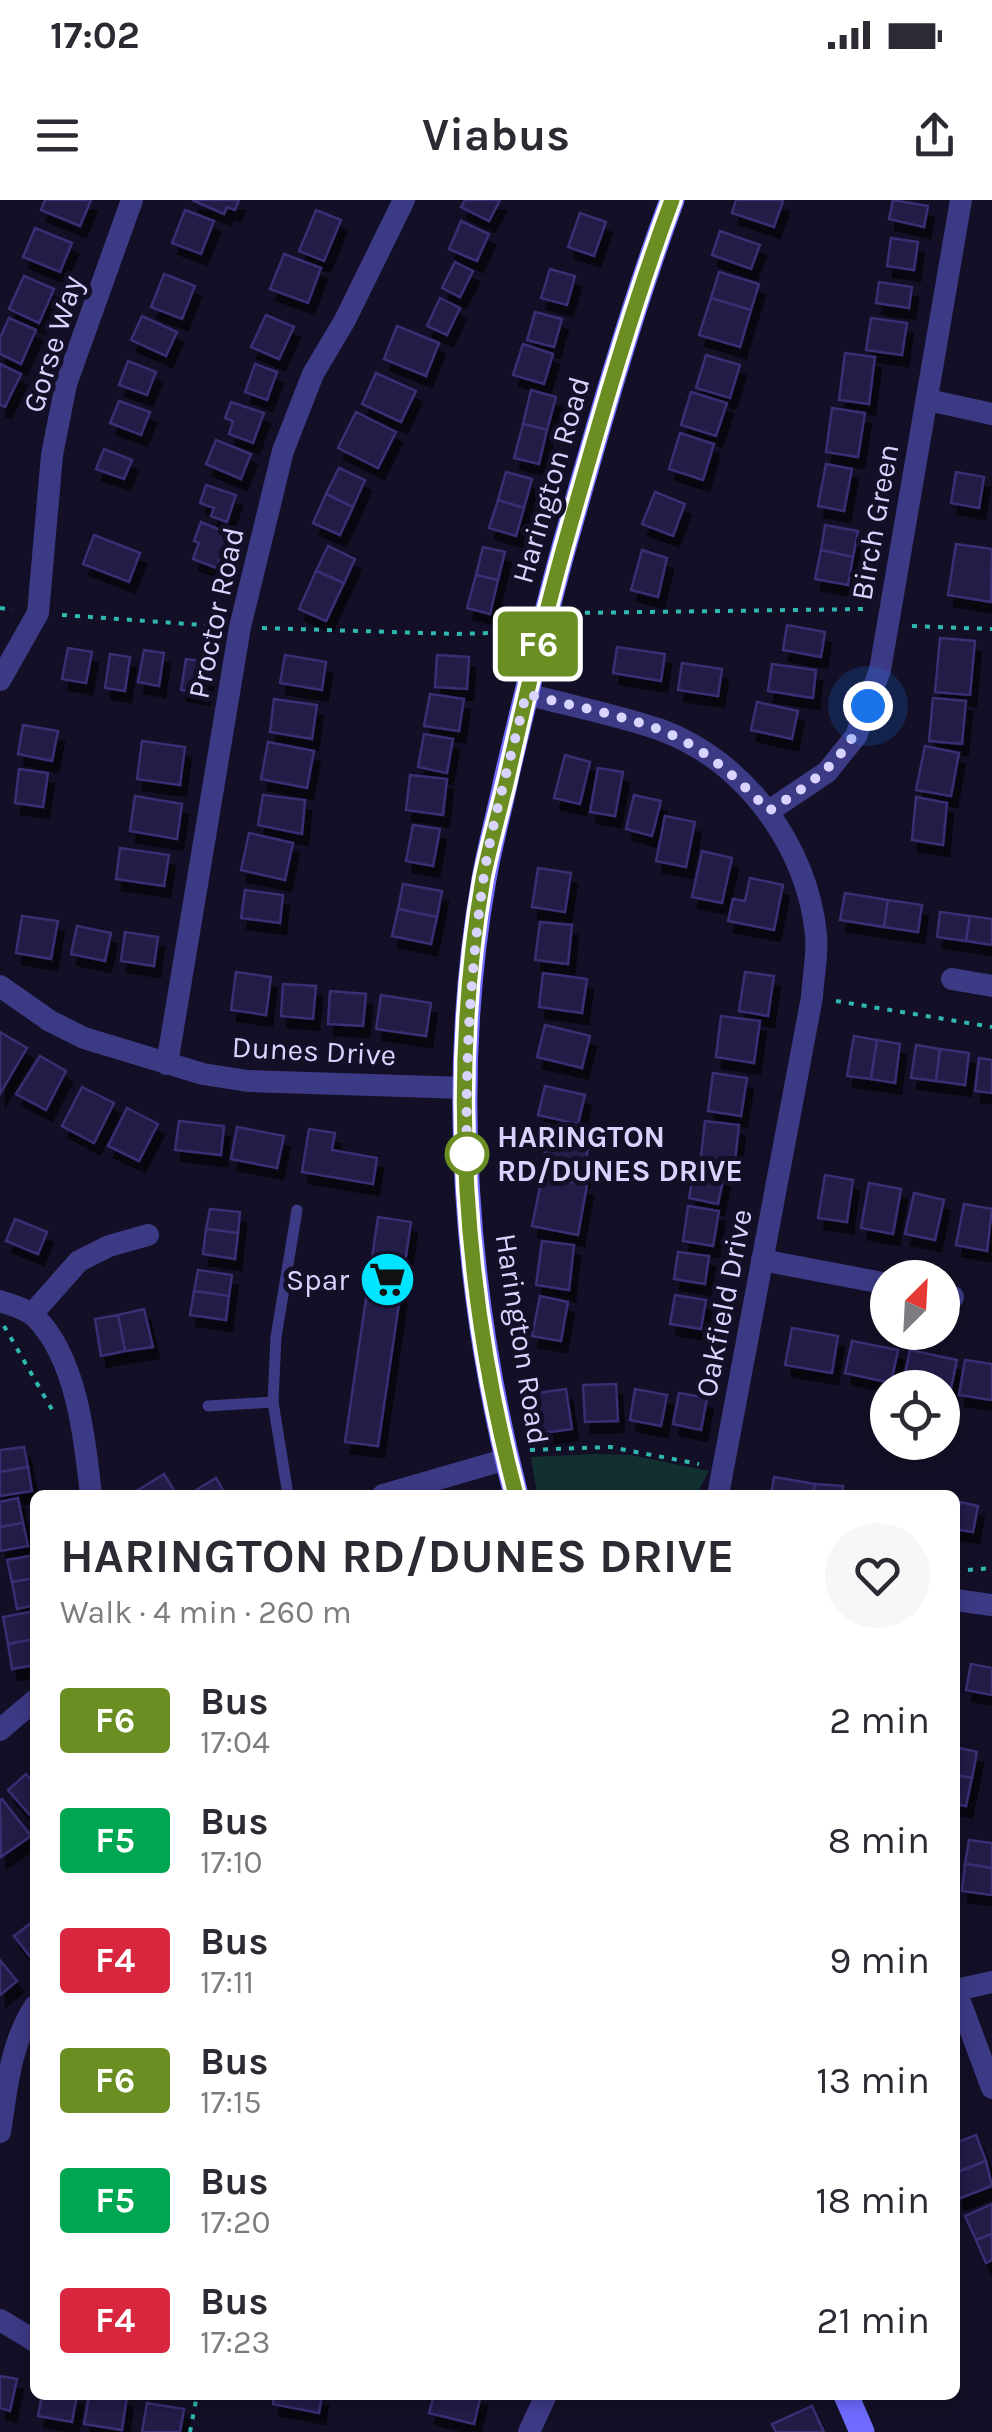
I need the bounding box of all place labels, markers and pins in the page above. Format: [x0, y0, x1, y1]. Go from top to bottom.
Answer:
place label: HARINGTON RD/DUNES DRIVE [497, 1119, 743, 1189]
marker: HARINGTON RD/DUNES DRIVE [446, 1133, 488, 1175]
supermarket icon: Spar [358, 1250, 418, 1310]
place label: Spar [286, 1262, 349, 1298]

